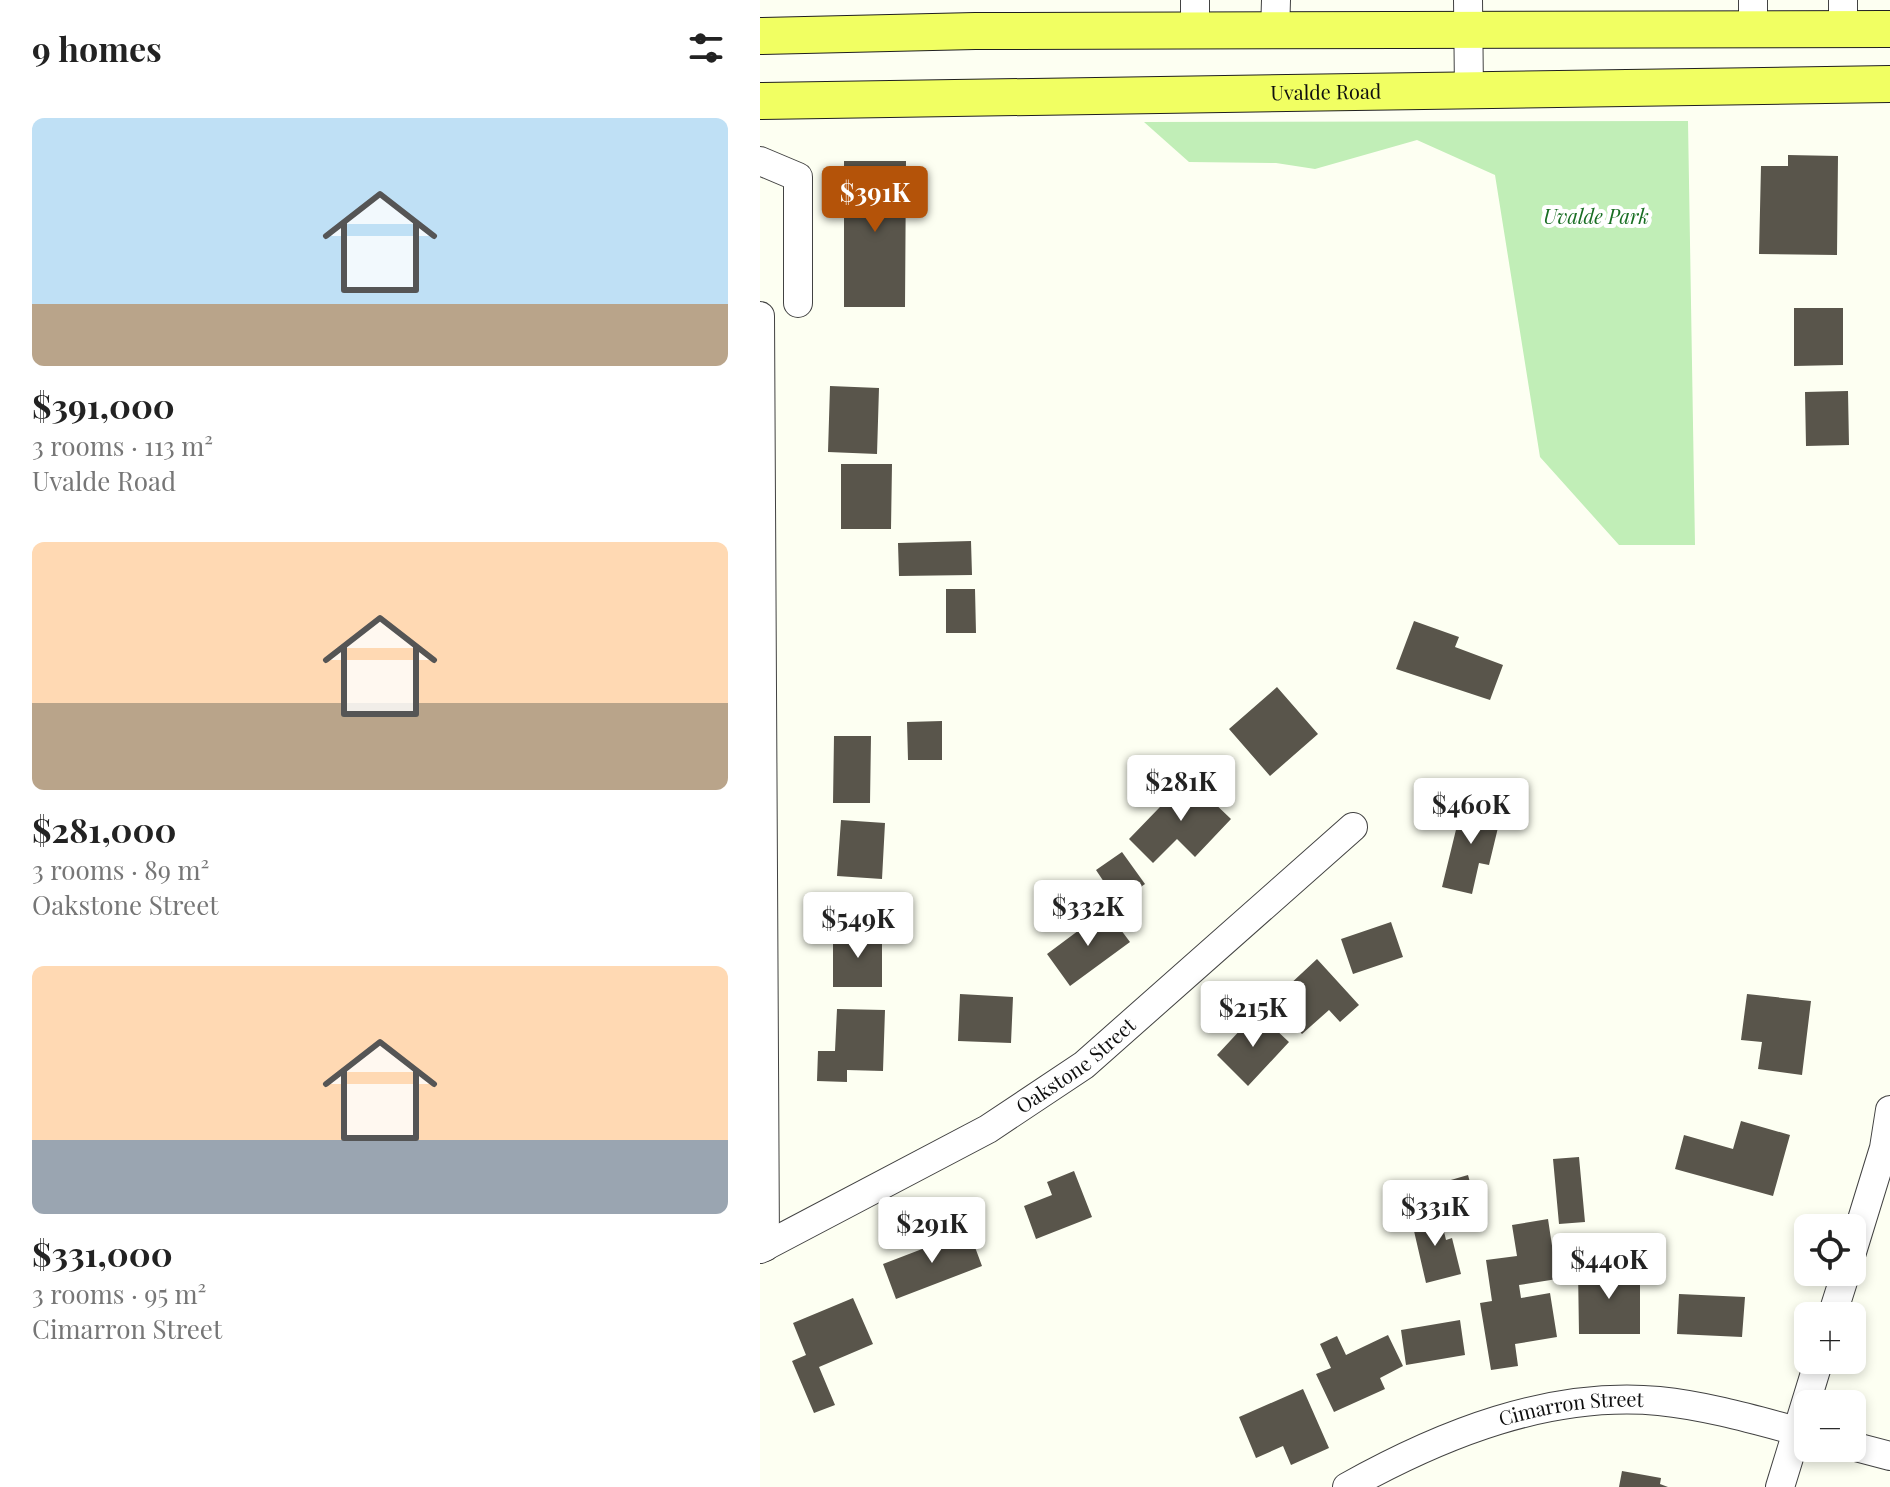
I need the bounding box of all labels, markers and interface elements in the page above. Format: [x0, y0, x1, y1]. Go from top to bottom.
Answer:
text: 9 homes [32, 25, 162, 71]
icon: filters [684, 26, 728, 70]
street label: Uvalde Road [1270, 77, 1382, 105]
pin: $391K [819, 166, 931, 234]
icon: home [308, 170, 452, 314]
text: $391K [840, 174, 910, 209]
park label: Uvalde Park [1543, 202, 1649, 229]
text: $391,000 [32, 382, 175, 428]
text: 3 rooms · 113 m² [32, 428, 213, 463]
text: Uvalde Road [32, 463, 176, 498]
icon: home [308, 594, 452, 738]
pin: $281K [1125, 755, 1237, 823]
text: $281K [1145, 763, 1217, 798]
pin: $460K [1415, 778, 1527, 846]
text: $460K [1432, 786, 1510, 821]
text: $281,000 [32, 806, 176, 852]
text: 3 rooms · 89 m² [32, 852, 209, 887]
pin: $332K [1032, 880, 1144, 948]
text: Oakstone Street [32, 887, 219, 922]
text: $332K [1052, 888, 1124, 923]
pin: $549K [802, 892, 914, 960]
text: $549K [821, 900, 895, 935]
pin: $215K [1197, 981, 1309, 1049]
text: $215K [1219, 989, 1287, 1024]
street label: Oakstone Street [1010, 1010, 1141, 1119]
icon: home [308, 1018, 452, 1162]
pin: $331K [1379, 1180, 1491, 1248]
text: $331K [1401, 1188, 1469, 1223]
pin: $291K [876, 1197, 988, 1265]
text: $291K [896, 1205, 968, 1240]
map controls [1794, 1214, 1866, 1462]
button: locate [1794, 1214, 1866, 1286]
text: $331,000 [32, 1230, 173, 1276]
pin: $440K [1553, 1233, 1665, 1301]
text: $440K [1570, 1241, 1648, 1276]
text: 3 rooms · 95 m² [32, 1276, 206, 1311]
button: + [1794, 1302, 1866, 1374]
text: Cimarron Street [32, 1311, 222, 1346]
street label: Cimarron Street [1495, 1385, 1645, 1431]
button: − [1794, 1390, 1866, 1462]

